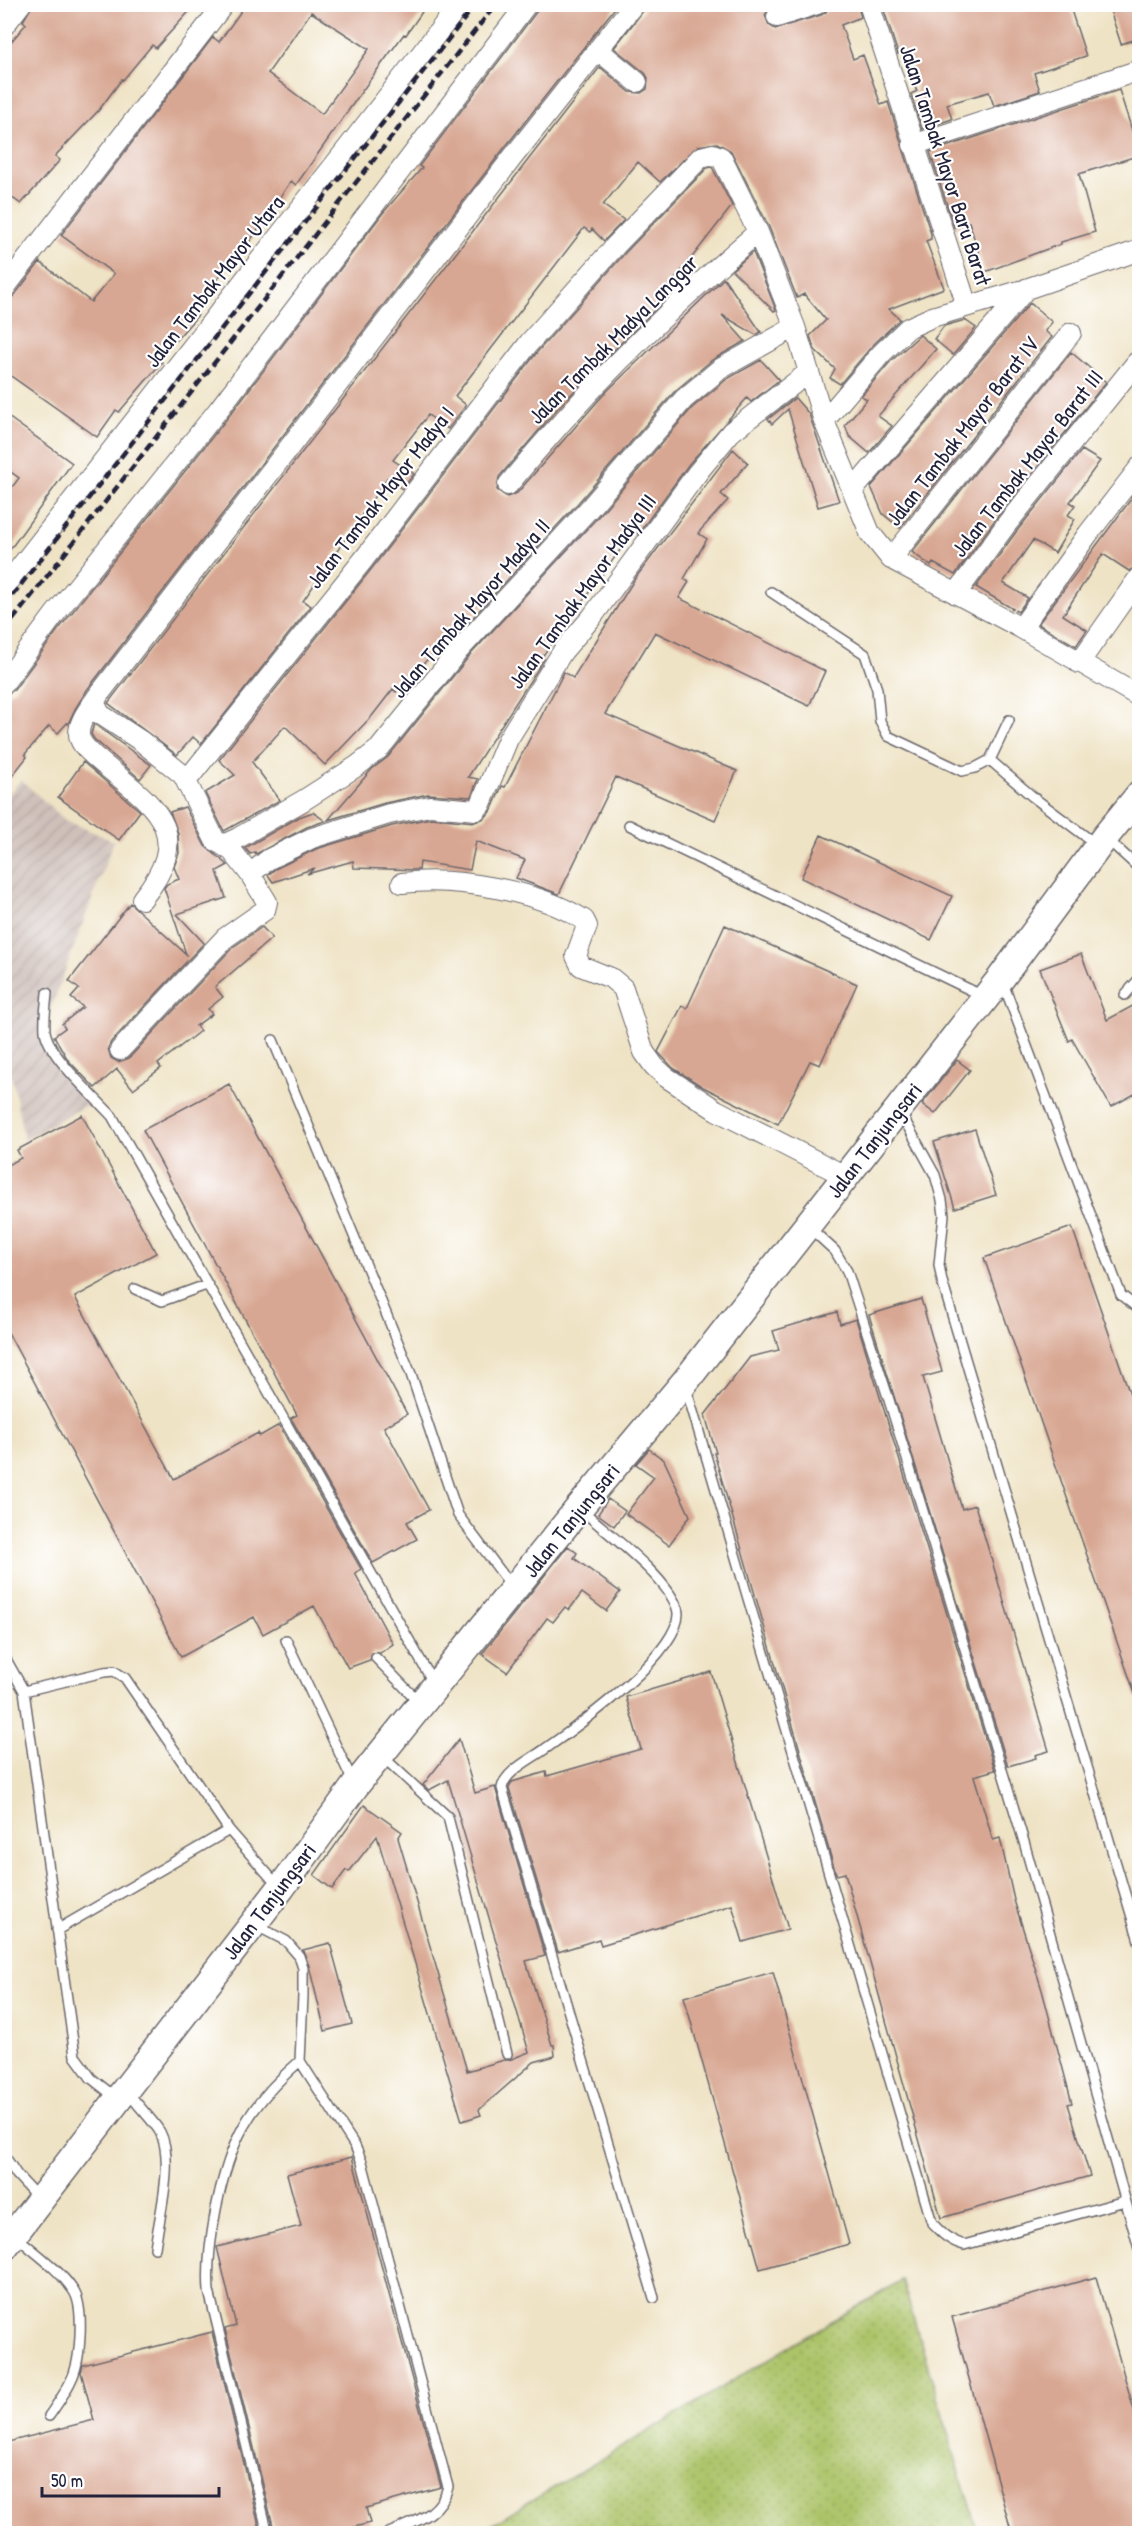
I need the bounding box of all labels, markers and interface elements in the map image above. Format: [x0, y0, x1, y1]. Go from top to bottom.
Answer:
street label: Jalan Tambak Mayor Baru Barat [893, 41, 999, 290]
street label: Jalan Tambak Mayor Utara [137, 188, 291, 373]
street label: Jalan Tambak Madya Langgar [522, 247, 705, 430]
street label: Jalan Tambak Mayor Barat IV [879, 330, 1046, 532]
street label: Jalan Tambak Mayor Barat III [944, 363, 1110, 563]
street label: Jalan Tambak Mayor Madya I [299, 400, 461, 594]
street label: Jalan Tambak Mayor Madya III [501, 487, 663, 695]
street label: Jalan Tambak Mayor Madya II [384, 512, 556, 704]
street label: Jalan Tanjungsari [819, 1076, 929, 1204]
street label: Jalan Tanjungsari [516, 1456, 626, 1584]
street label: Jalan Tanjungsari [215, 1836, 323, 1966]
scale bar [42, 2460, 219, 2498]
text: 50 m [51, 2468, 83, 2493]

